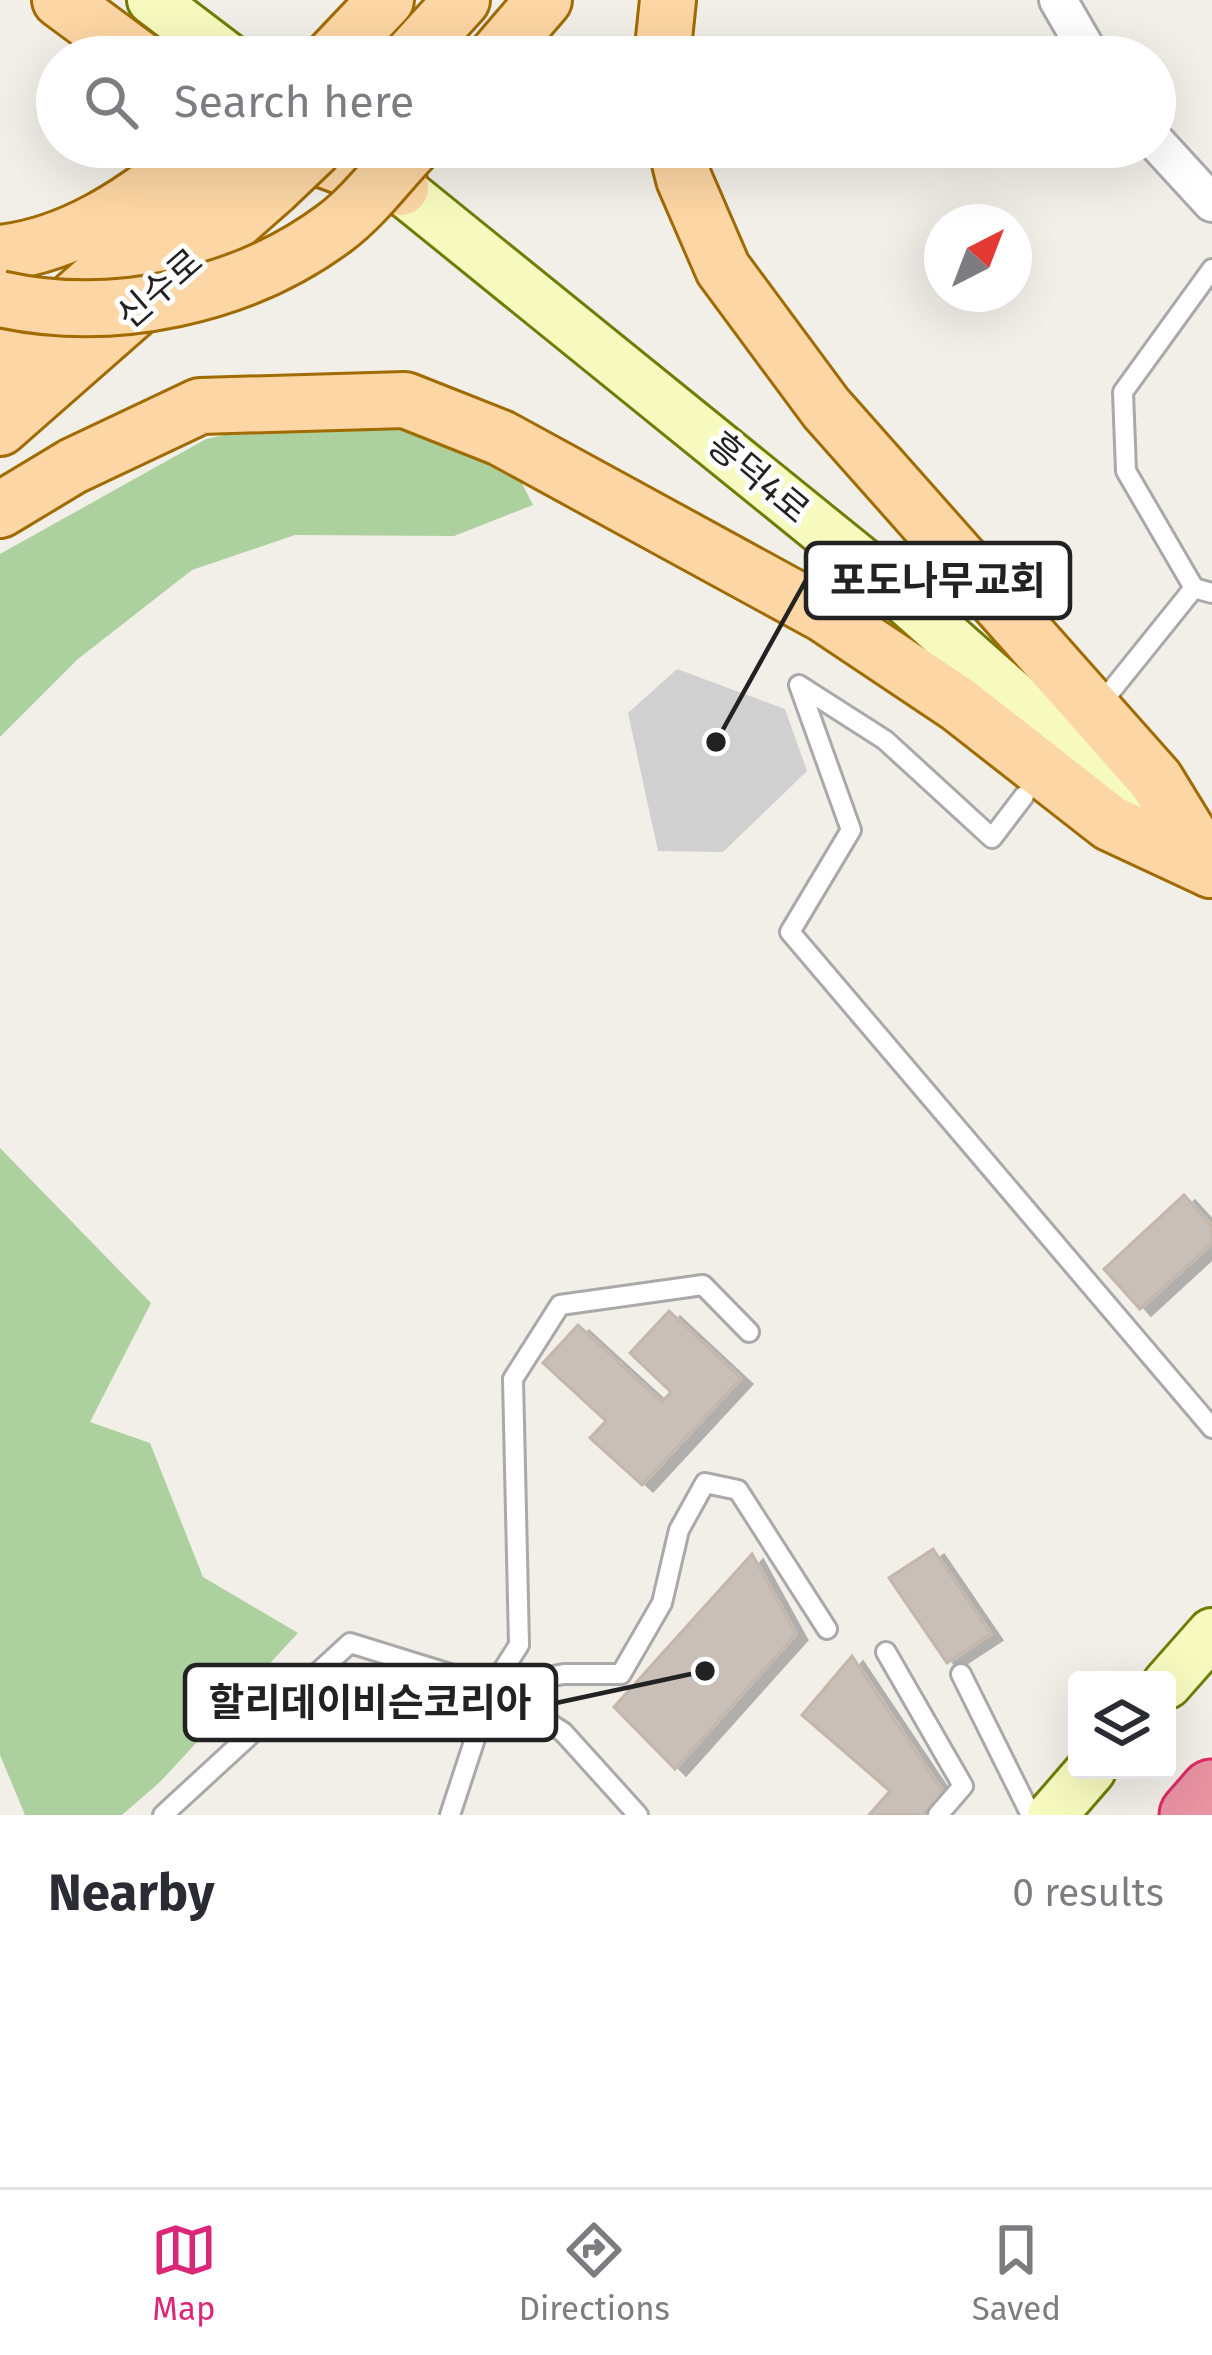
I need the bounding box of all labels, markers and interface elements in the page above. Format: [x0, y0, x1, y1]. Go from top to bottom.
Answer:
search box [36, 36, 1176, 168]
icon: search [78, 69, 144, 135]
text: Search here [174, 75, 414, 129]
north arrow [924, 204, 1032, 312]
street label: 신수로 [108, 240, 212, 338]
street label: 흥덕4로 [699, 423, 818, 533]
callout: 포도나무교회 [806, 543, 1070, 618]
text: 포도나무교회 [830, 558, 1046, 604]
callout: 할리데이비슨코리아 [185, 1665, 556, 1740]
map controls [1068, 1671, 1176, 1779]
button: layers [1068, 1671, 1176, 1779]
text: 할리데이비슨코리아 [209, 1680, 532, 1726]
text: Nearby [48, 1862, 214, 1924]
text: 0 results [1012, 1870, 1164, 1916]
tab: Map [151, 2217, 217, 2329]
tab: Directions [519, 2217, 670, 2329]
tab: Saved [972, 2217, 1061, 2329]

